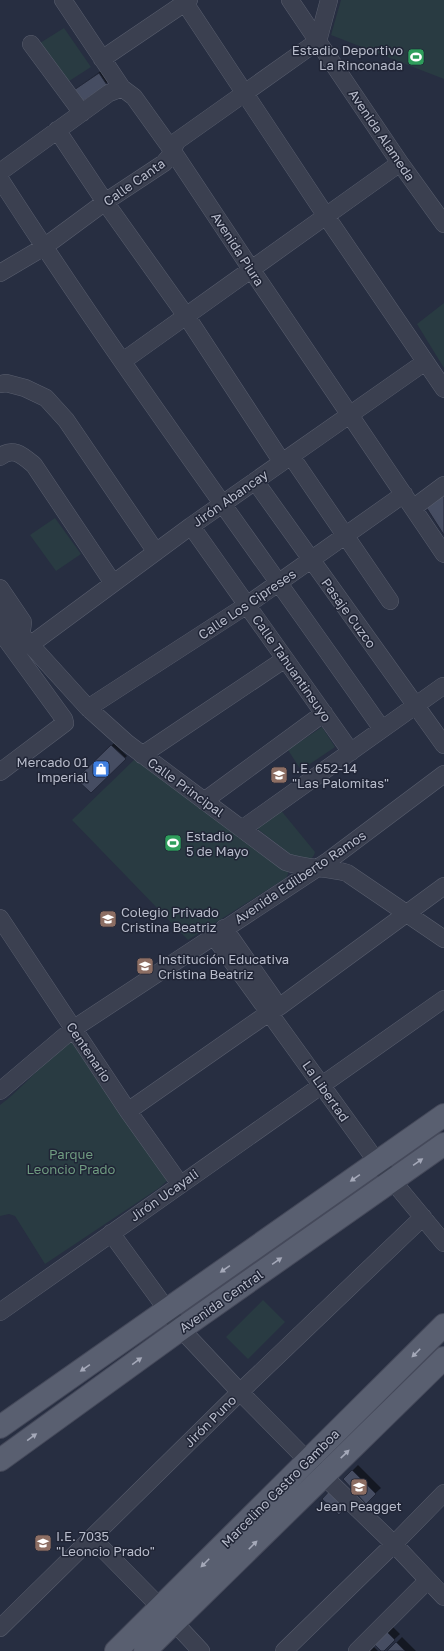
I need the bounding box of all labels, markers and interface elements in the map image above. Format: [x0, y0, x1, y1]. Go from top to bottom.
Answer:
place label: Estadio Deportivo La Rinconada [292, 42, 403, 73]
sports icon: Estadio Deportivo La Rinconada [406, 47, 426, 67]
street label: Avenida Alameda [345, 86, 419, 184]
street label: Calle Canta [100, 155, 168, 209]
street label: Avenida Piura [208, 209, 268, 289]
street label: Jirón Abancay [189, 466, 271, 530]
street label: Calle Los Cipreses [195, 565, 299, 643]
street label: Pasaje Cuzco [318, 575, 380, 651]
street label: Calle Tahuantinsuyo [249, 612, 335, 725]
place label: Mercado 01 Imperial [16, 754, 88, 785]
street label: Calle Principal [145, 754, 227, 820]
shop icon: Mercado 01 Imperial [91, 759, 111, 779]
place label: I.E. 652-14 "Las Palomitas" [292, 760, 389, 791]
school or university icon: I.E. 652-14 "Las Palomitas" [269, 765, 289, 785]
street label: Avenida Edilberto Ramos [231, 827, 369, 927]
place label: Estadio 5 de Mayo [186, 828, 249, 859]
sports icon: Estadio 5 de Mayo [163, 833, 183, 853]
place label: Colegio Privado Cristina Beatriz [121, 904, 219, 935]
school or university icon: Colegio Privado Cristina Beatriz [98, 909, 118, 929]
place label: Institución Educativa Cristina Beatriz [158, 951, 289, 982]
school or university icon: Institución Educativa Cristina Beatriz [135, 956, 155, 976]
street label: Centenario [63, 1019, 115, 1085]
street label: La Libertad [299, 1058, 353, 1124]
park label: Parque Leoncio Prado [27, 1146, 116, 1177]
one-way arrow [412, 1158, 423, 1166]
street label: Jirón Ucayali [127, 1165, 201, 1225]
one-way arrow [349, 1174, 360, 1182]
one-way arrow [272, 1257, 282, 1265]
one-way arrow [220, 1265, 231, 1273]
street label: Avenida Central [176, 1266, 266, 1336]
one-way arrow [411, 1348, 421, 1358]
one-way arrow [132, 1357, 142, 1365]
one-way arrow [79, 1364, 90, 1372]
street label: Jirón Puno [181, 1392, 239, 1450]
street label: Marcelino Castro Gamboa [218, 1426, 342, 1550]
one-way arrow [26, 1433, 37, 1442]
one-way arrow [340, 1449, 350, 1459]
school or university icon: Jean Peagget [349, 1477, 369, 1497]
place label: Jean Peagget [316, 1498, 402, 1514]
place label: I.E. 7035 "Leoncio Prado" [56, 1528, 155, 1559]
school or university icon: I.E. 7035 "Leoncio Prado" [33, 1533, 53, 1553]
one-way arrow [248, 1540, 258, 1550]
one-way arrow [200, 1558, 210, 1568]

